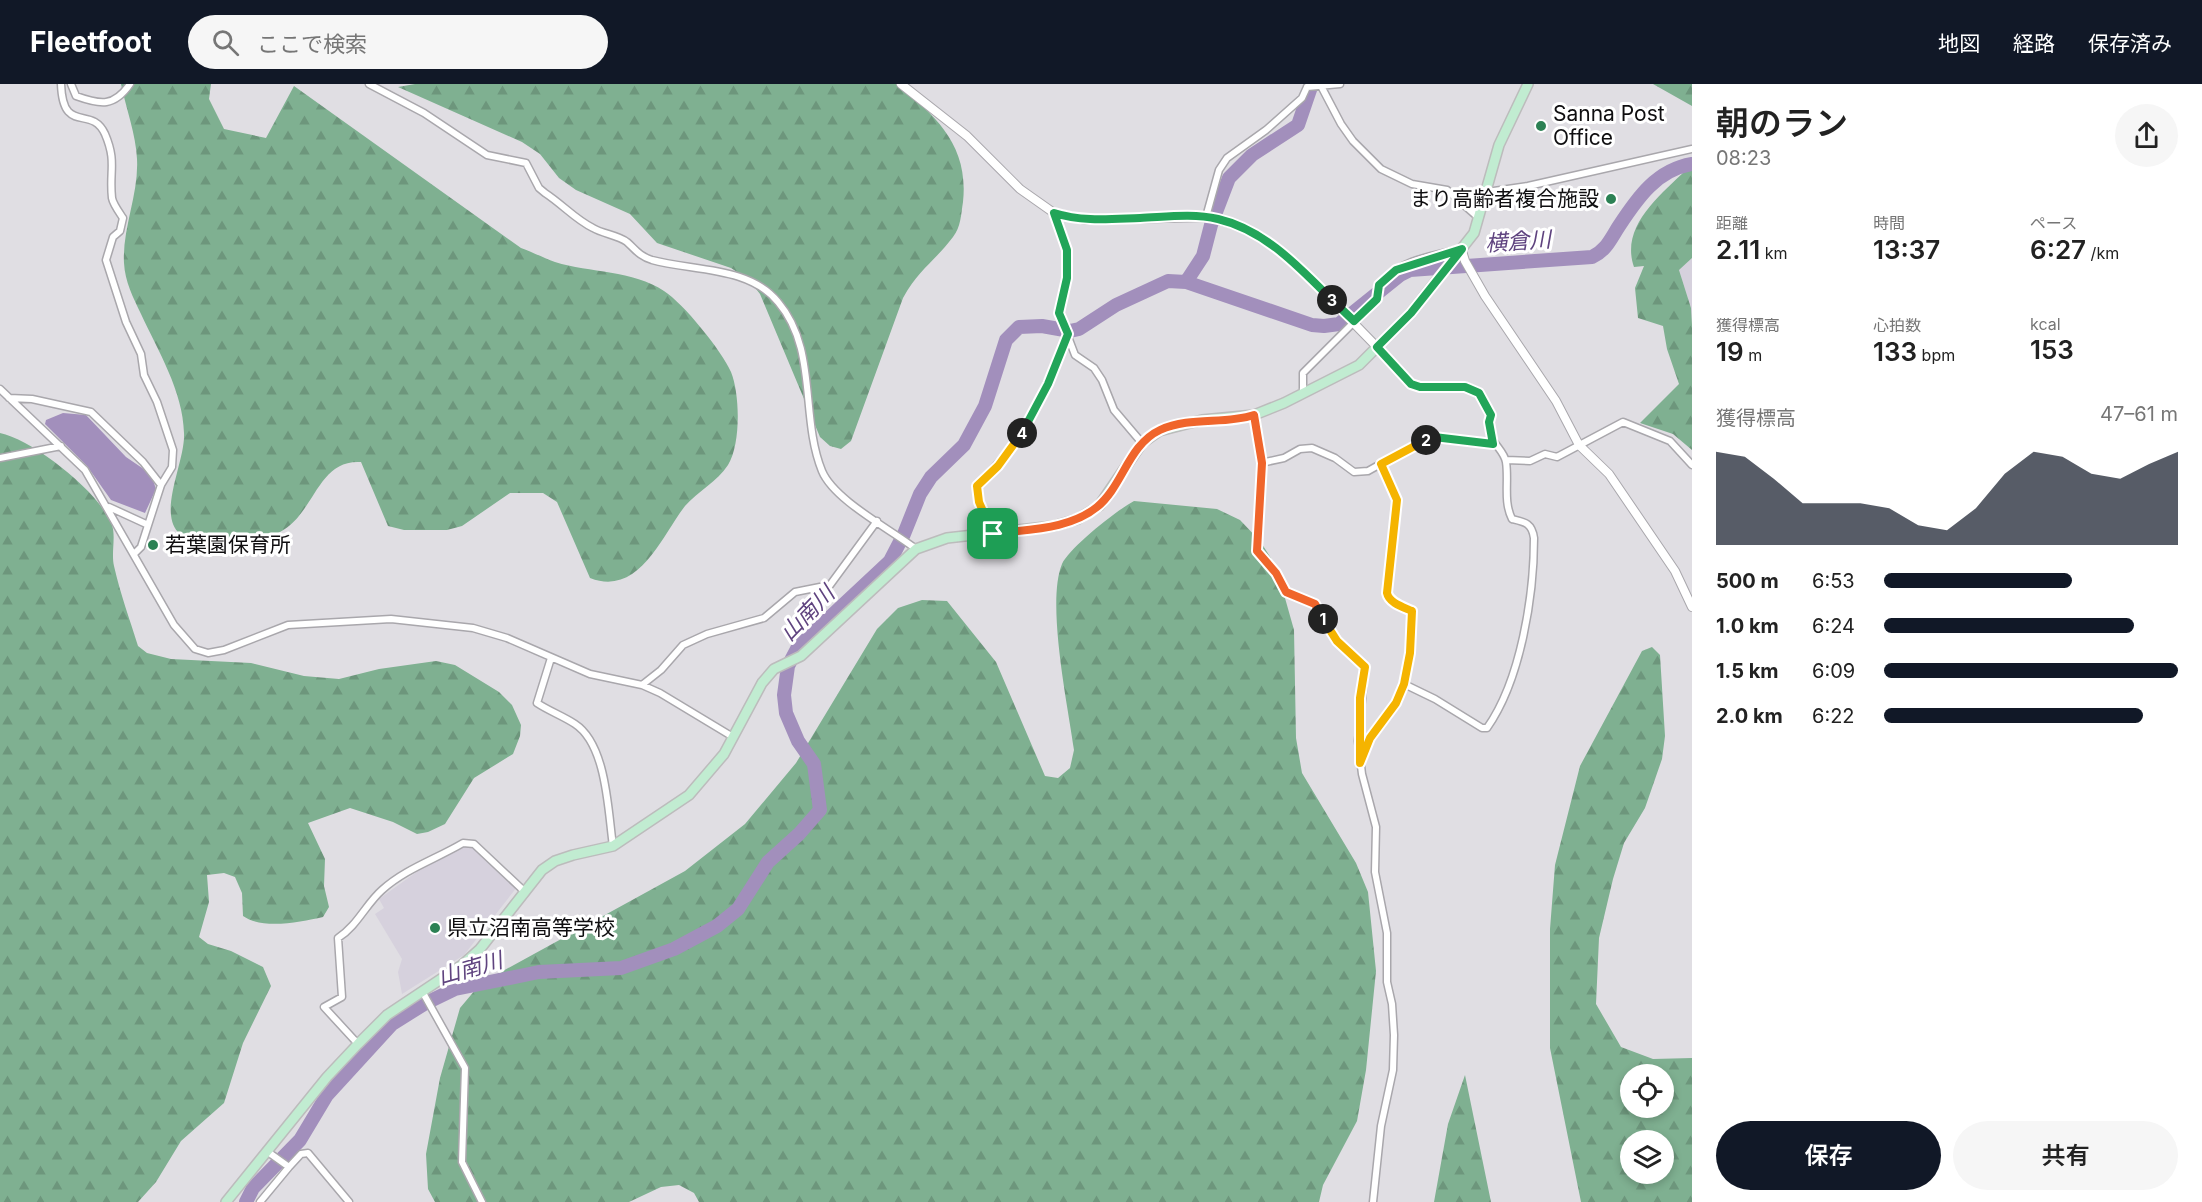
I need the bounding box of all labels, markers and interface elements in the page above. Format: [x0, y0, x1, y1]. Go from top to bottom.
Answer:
search box [188, 15, 608, 69]
text: Fleetfoot [30, 25, 152, 59]
icon: search [209, 26, 242, 59]
text: ここで検索 [257, 31, 367, 57]
text: 地図 [1938, 31, 1980, 56]
text: 経路 [2013, 31, 2055, 56]
text: 保存済み [2088, 31, 2172, 56]
place label: Sanna Post Office [1553, 101, 1665, 150]
text: 朝のラン [1716, 103, 1848, 143]
button: share [2115, 104, 2178, 167]
marker: Sanna Post Office [1534, 119, 1548, 133]
text: 08:23 [1716, 146, 1771, 170]
place label: まり高齢者複合施設 [1410, 186, 1599, 211]
marker: まり高齢者複合施設 [1604, 192, 1618, 206]
text: 距離 [1716, 213, 1748, 233]
text: 時間 [1873, 213, 1905, 233]
text: ペース [2030, 213, 2077, 233]
water label: 横倉川 [1484, 226, 1554, 256]
text: 2.11 [1716, 234, 1760, 265]
text: 13:37 [1873, 234, 1940, 265]
text: 6:27 [2030, 234, 2086, 265]
text: km [1760, 243, 1787, 263]
text: /km [2086, 243, 2119, 263]
pin: 3 [1317, 285, 1347, 315]
text: 3 [1327, 290, 1337, 310]
text: kcal [2030, 314, 2061, 334]
text: 獲得標高 [1716, 315, 1780, 335]
text: 心拍数 [1873, 315, 1921, 335]
text: 153 [2030, 334, 2074, 365]
text: 19 [1716, 336, 1744, 367]
text: 133 [1873, 336, 1917, 367]
text: m [1744, 345, 1762, 365]
text: bpm [1917, 345, 1955, 365]
text: 47–61 m [2100, 402, 2178, 426]
text: 獲得標高 [1716, 406, 1796, 430]
pin: 4 [1007, 418, 1037, 448]
text: 4 [1017, 423, 1027, 443]
pin: 2 [1411, 425, 1441, 455]
text: 2 [1421, 430, 1431, 450]
pin [967, 508, 1018, 559]
icon: arrive [976, 517, 1009, 550]
place label: 若葉園保育所 [165, 532, 291, 557]
marker: 若葉園保育所 [146, 538, 160, 552]
text: 500 m [1716, 569, 1779, 593]
text: 6:53 [1812, 569, 1855, 593]
water label: 山南川 [775, 579, 841, 646]
pin: 1 [1308, 604, 1338, 634]
text: 1 [1320, 609, 1326, 629]
text: 1.0 km [1716, 614, 1779, 638]
text: 6:24 [1812, 614, 1855, 638]
text: 1.5 km [1716, 659, 1779, 683]
text: 6:09 [1812, 659, 1855, 683]
text: 2.0 km [1716, 704, 1783, 728]
text: 6:22 [1812, 704, 1855, 728]
place label: 県立沼南高等学校 [447, 915, 615, 940]
marker: 県立沼南高等学校 [428, 921, 442, 935]
water label: 山南川 [435, 946, 507, 990]
map controls [1620, 1064, 1674, 1184]
button: locate [1620, 1064, 1674, 1118]
button: 保存 [1716, 1121, 1941, 1190]
button: 共有 [1953, 1121, 2178, 1190]
button: layers [1620, 1130, 1674, 1184]

